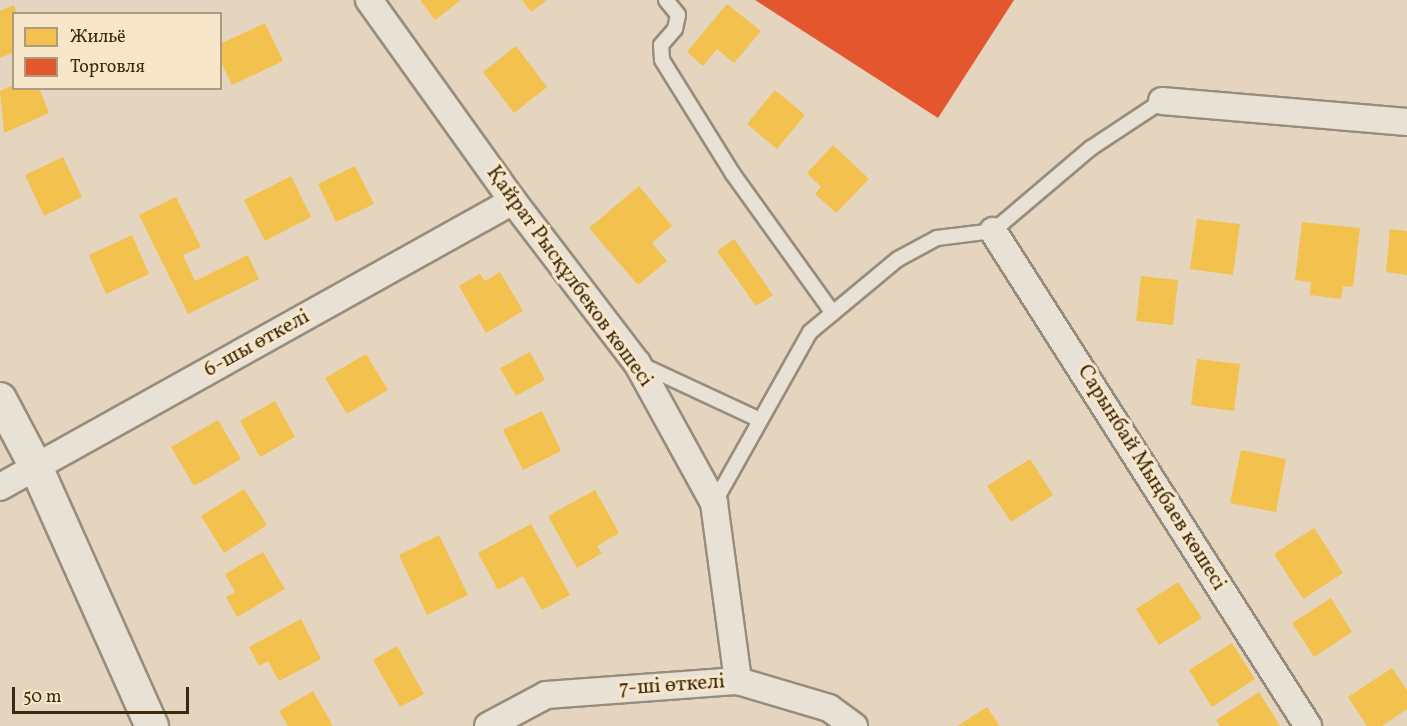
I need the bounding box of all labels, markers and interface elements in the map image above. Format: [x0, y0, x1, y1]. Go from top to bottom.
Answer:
legend [12, 12, 222, 90]
text: Жильё [70, 25, 126, 50]
text: Торговля [70, 55, 145, 80]
street label: Қайрат Рысқұлбеков көшесі [480, 162, 658, 392]
street label: 6-шы өткелі [200, 305, 314, 383]
street label: Сарынбай Мыңбаев көшесі [1071, 361, 1231, 595]
street label: 7-ші өткелі [618, 670, 726, 702]
scale bar [15, 675, 192, 713]
text: 50 m [23, 685, 62, 710]

